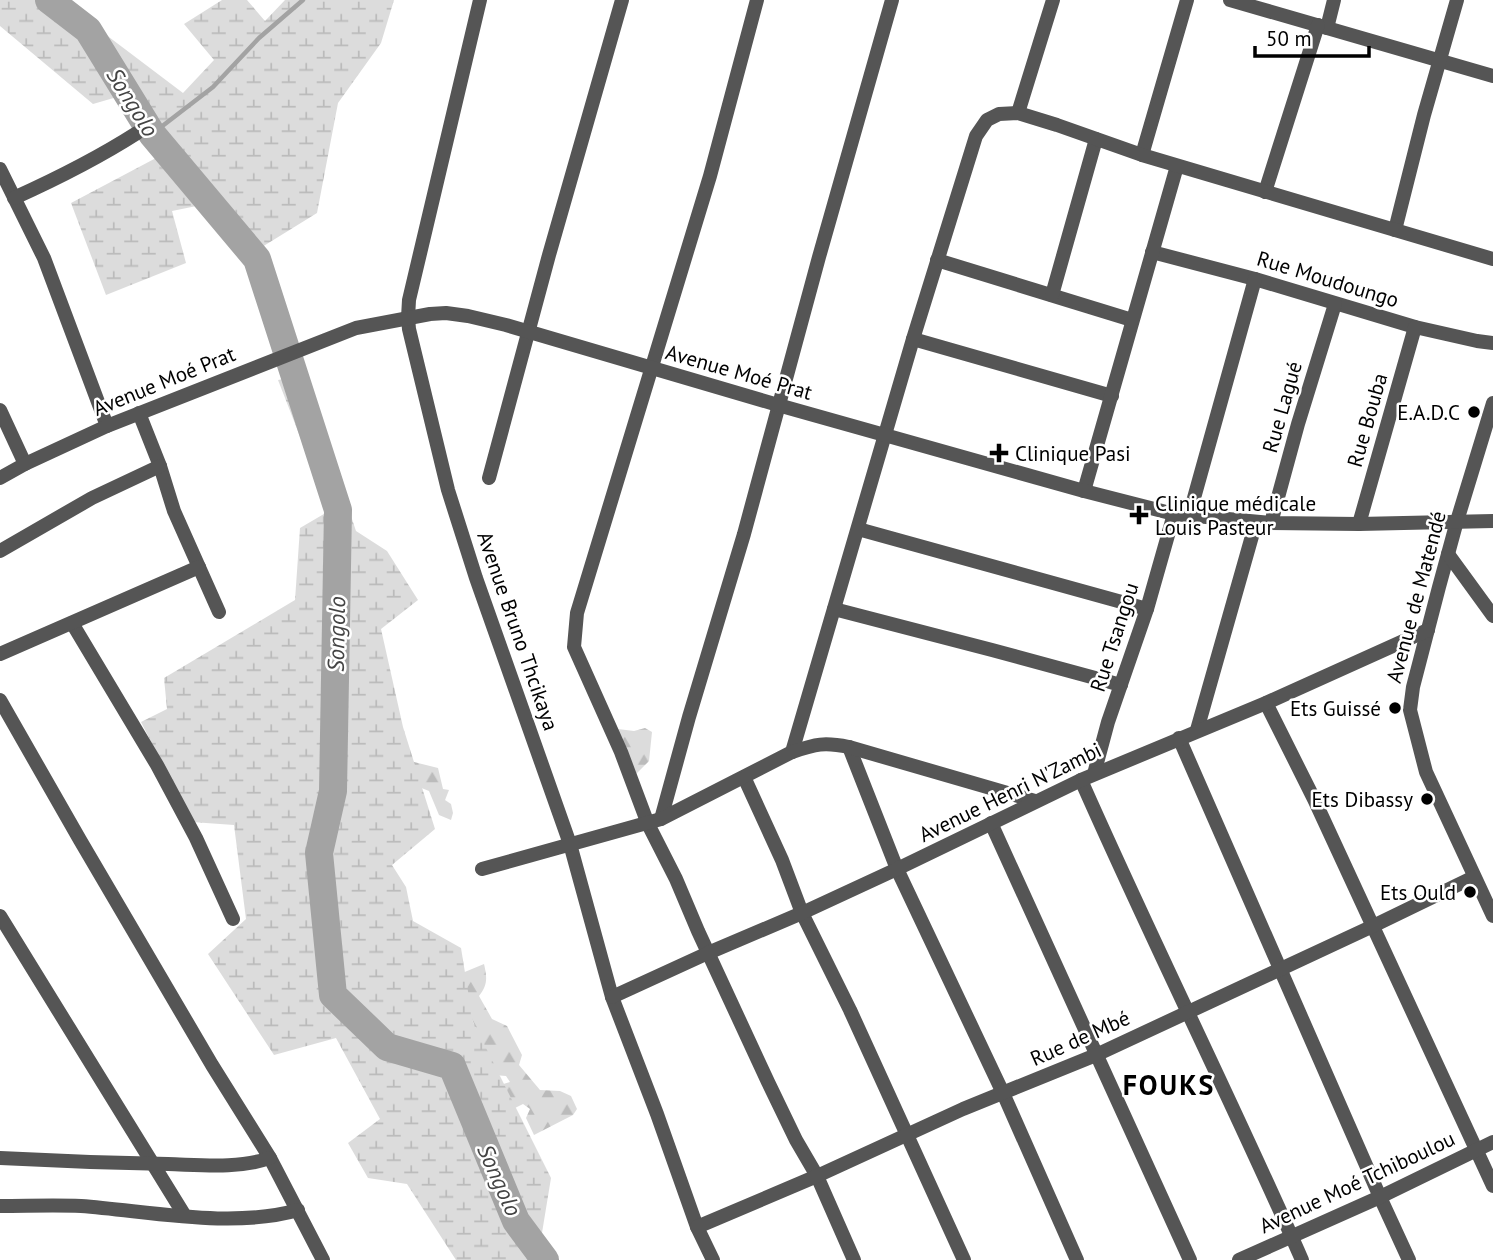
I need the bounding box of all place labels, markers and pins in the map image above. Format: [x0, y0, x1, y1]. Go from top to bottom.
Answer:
place label: E.A.D.C [1397, 399, 1460, 426]
marker: E.A.D.C [1466, 404, 1482, 420]
place label: Clinique Pasi [1015, 440, 1131, 467]
marker: Clinique Pasi [989, 443, 1009, 463]
place label: Clinique médicale Louis Pasteur [1155, 490, 1316, 541]
marker: Clinique médicale Louis Pasteur [1129, 505, 1149, 525]
place label: Ets Guissé [1290, 695, 1381, 722]
marker: Ets Guissé [1387, 700, 1403, 716]
place label: Ets Dibassy [1312, 786, 1413, 813]
marker: Ets Dibassy [1419, 791, 1435, 807]
place label: Ets Ould [1380, 879, 1456, 906]
marker: Ets Ould [1462, 884, 1478, 900]

